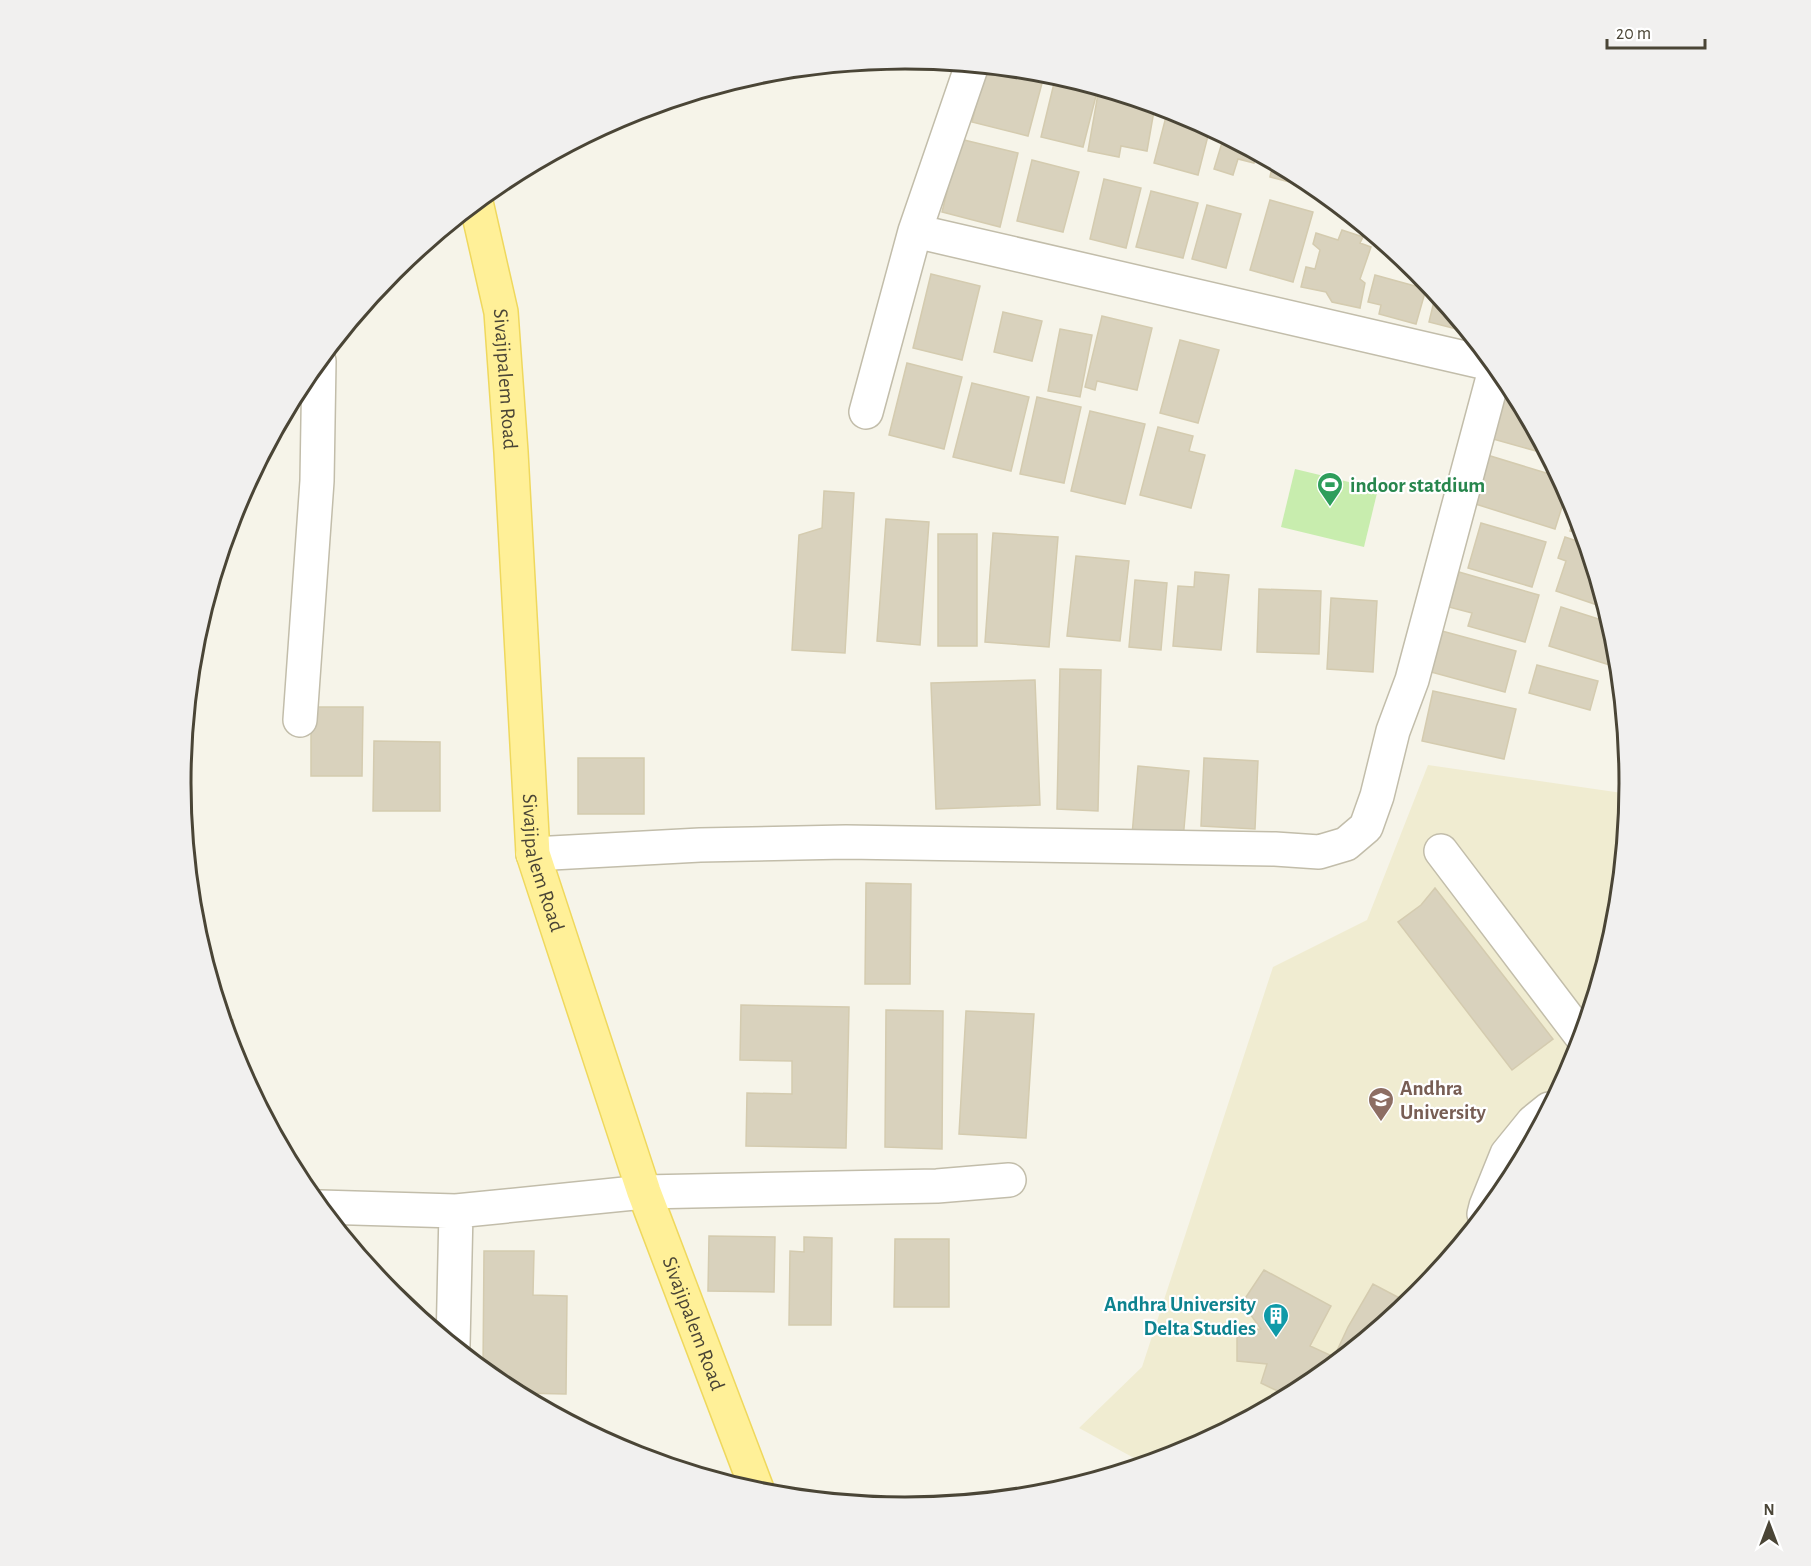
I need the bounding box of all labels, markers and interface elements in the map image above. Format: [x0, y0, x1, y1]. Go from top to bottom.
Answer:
scale bar [1607, 12, 1704, 50]
text: 20 m [1616, 25, 1651, 43]
street label: Sivajipalem Road [490, 308, 521, 450]
sports icon: indoor statdium [1315, 470, 1345, 508]
place label: indoor statdium [1350, 475, 1485, 496]
street label: Sivajipalem Road [519, 793, 568, 934]
place label: Andhra University [1400, 1078, 1487, 1123]
school or university icon: Andhra University [1366, 1085, 1396, 1123]
street label: Sivajipalem Road [659, 1254, 729, 1393]
place label: Andhra University Delta Studies [1104, 1294, 1257, 1339]
building icon: Andhra University Delta Studies [1261, 1301, 1291, 1339]
north arrow [1739, 1494, 1799, 1554]
text: N [1763, 1502, 1775, 1518]

